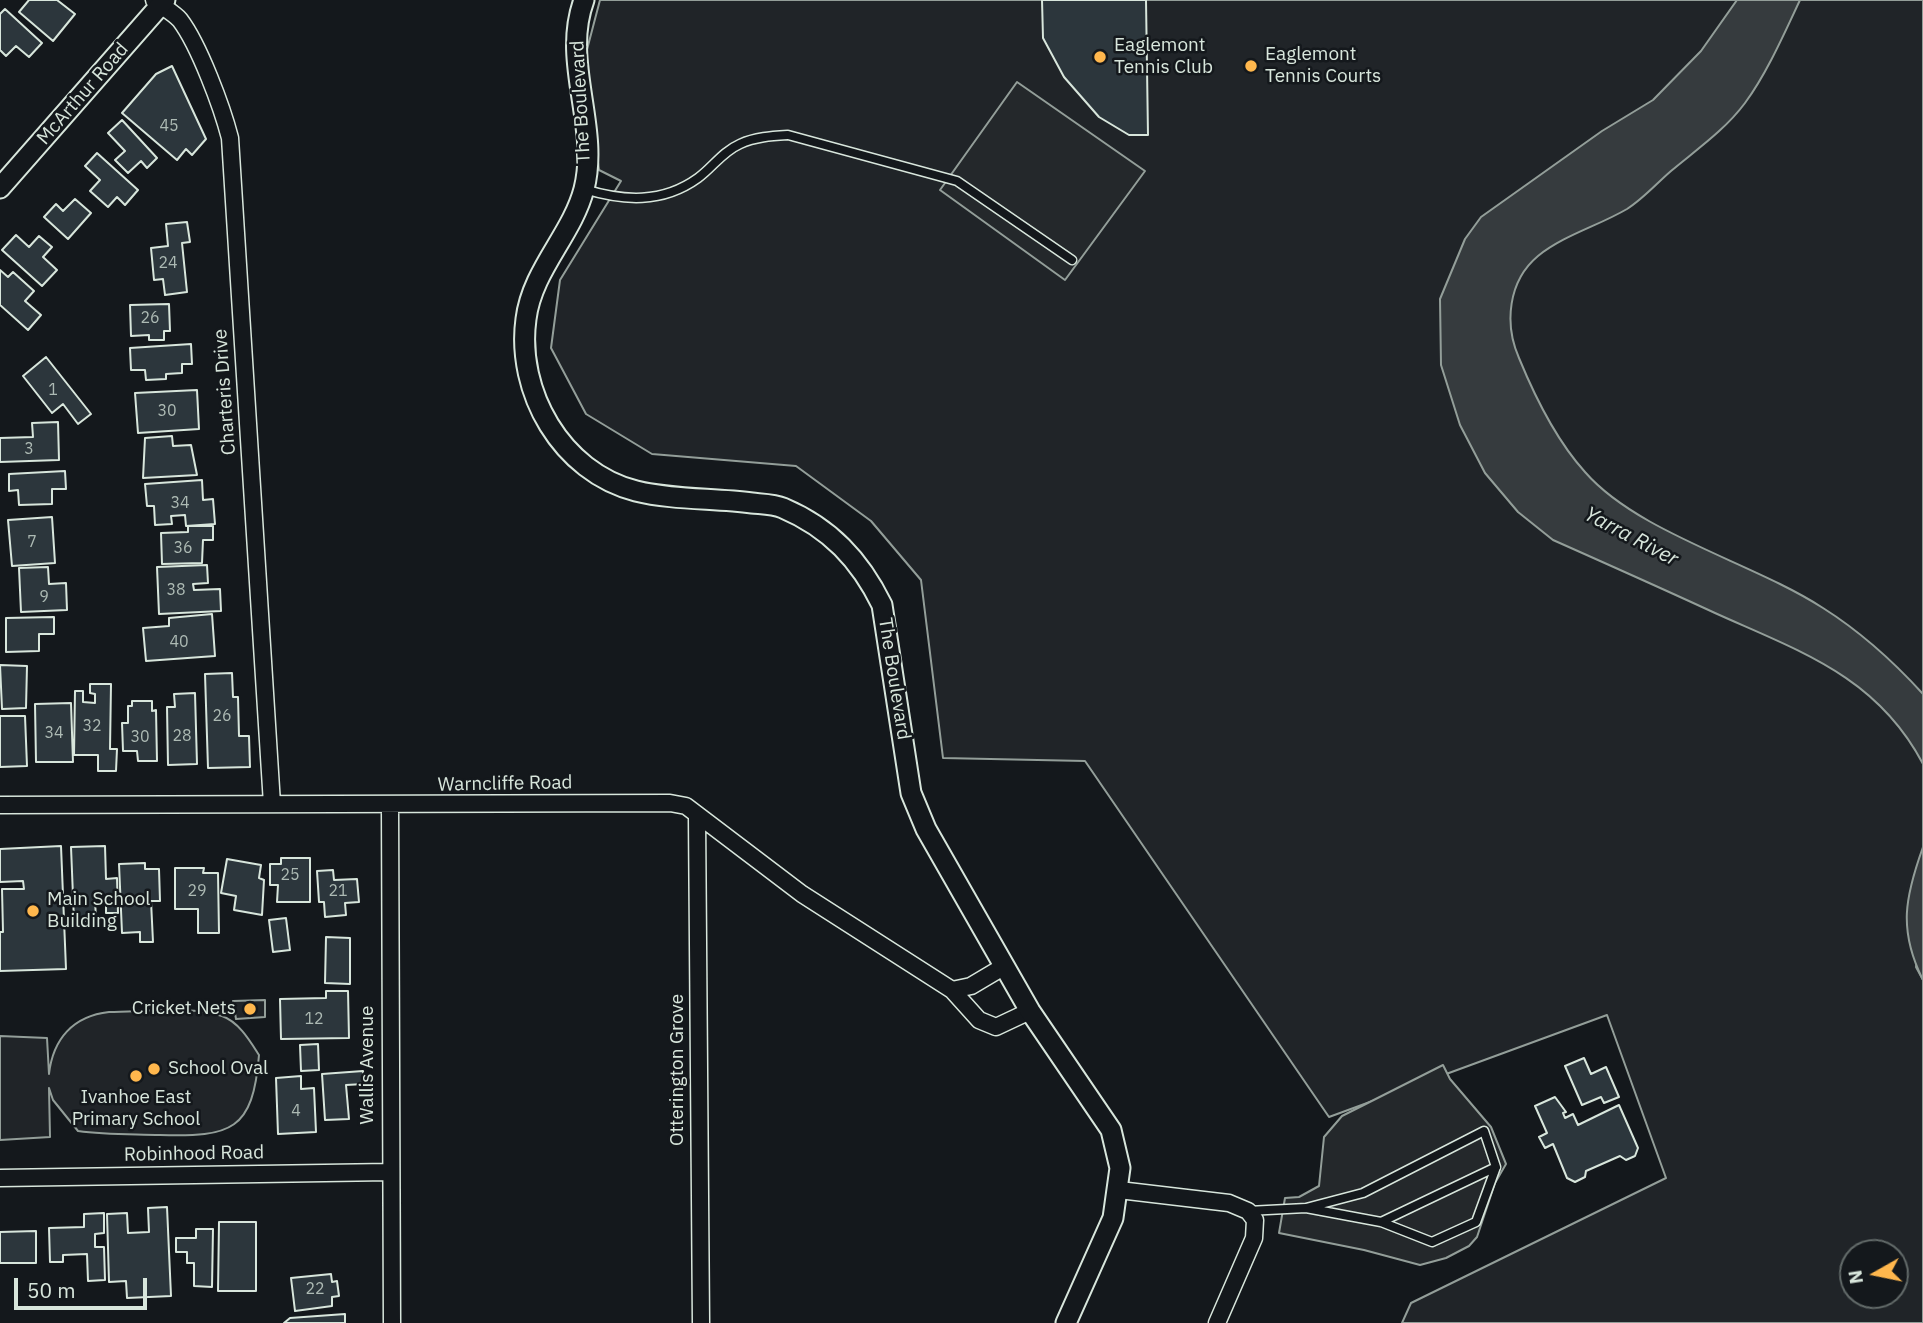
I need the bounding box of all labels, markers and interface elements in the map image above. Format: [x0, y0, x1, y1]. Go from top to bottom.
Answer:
place label: Eaglemont Tennis Club [1114, 35, 1213, 79]
street label: McArthur Road [32, 38, 134, 150]
street label: The Boulevard [566, 40, 596, 164]
place label: Eaglemont Tennis Courts [1265, 44, 1381, 88]
marker: Eaglemont Tennis Club [1092, 49, 1108, 65]
marker: Eaglemont Tennis Courts [1243, 58, 1259, 74]
house number: 45 [159, 116, 179, 136]
house number: 24 [158, 253, 178, 273]
house number: 26 [140, 308, 160, 328]
street label: Charteris Drive [209, 328, 241, 456]
house number: 1 [48, 380, 58, 400]
house number: 30 [157, 401, 177, 421]
house number: 3 [24, 439, 34, 459]
house number: 34 [170, 493, 190, 513]
water label: Yarra River [1580, 502, 1682, 572]
house number: 7 [27, 532, 37, 552]
house number: 36 [173, 538, 193, 558]
house number: 38 [166, 580, 186, 600]
house number: 9 [39, 587, 49, 607]
street label: The Boulevard [873, 616, 915, 742]
house number: 40 [169, 632, 189, 652]
house number: 26 [212, 706, 232, 726]
house number: 32 [82, 716, 102, 736]
house number: 34 [44, 723, 64, 743]
house number: 28 [172, 726, 192, 746]
house number: 30 [130, 727, 150, 747]
street label: Warncliffe Road [437, 771, 573, 797]
house number: 25 [280, 865, 300, 885]
house number: 29 [187, 881, 207, 901]
house number: 21 [328, 881, 348, 901]
place label: Main School Building [47, 889, 150, 933]
marker: Main School Building [25, 903, 41, 919]
street label: Otterington Grove [667, 994, 689, 1146]
place label: Cricket Nets [132, 998, 236, 1020]
marker: Cricket Nets [242, 1001, 258, 1017]
street label: Wallis Avenue [357, 1005, 379, 1125]
house number: 12 [304, 1009, 324, 1029]
place label: School Oval [168, 1058, 268, 1080]
marker: School Oval [146, 1061, 162, 1077]
marker: Ivanhoe East Primary School [128, 1068, 144, 1084]
place label: Ivanhoe East Primary School [72, 1087, 200, 1131]
house number: 4 [291, 1101, 301, 1121]
street label: Robinhood Road [124, 1141, 264, 1167]
north arrow [1839, 1239, 1909, 1309]
scale bar [18, 1264, 150, 1308]
text: N [1842, 1268, 1868, 1286]
text: 50 m [27, 1276, 76, 1304]
house number: 22 [305, 1279, 325, 1299]

